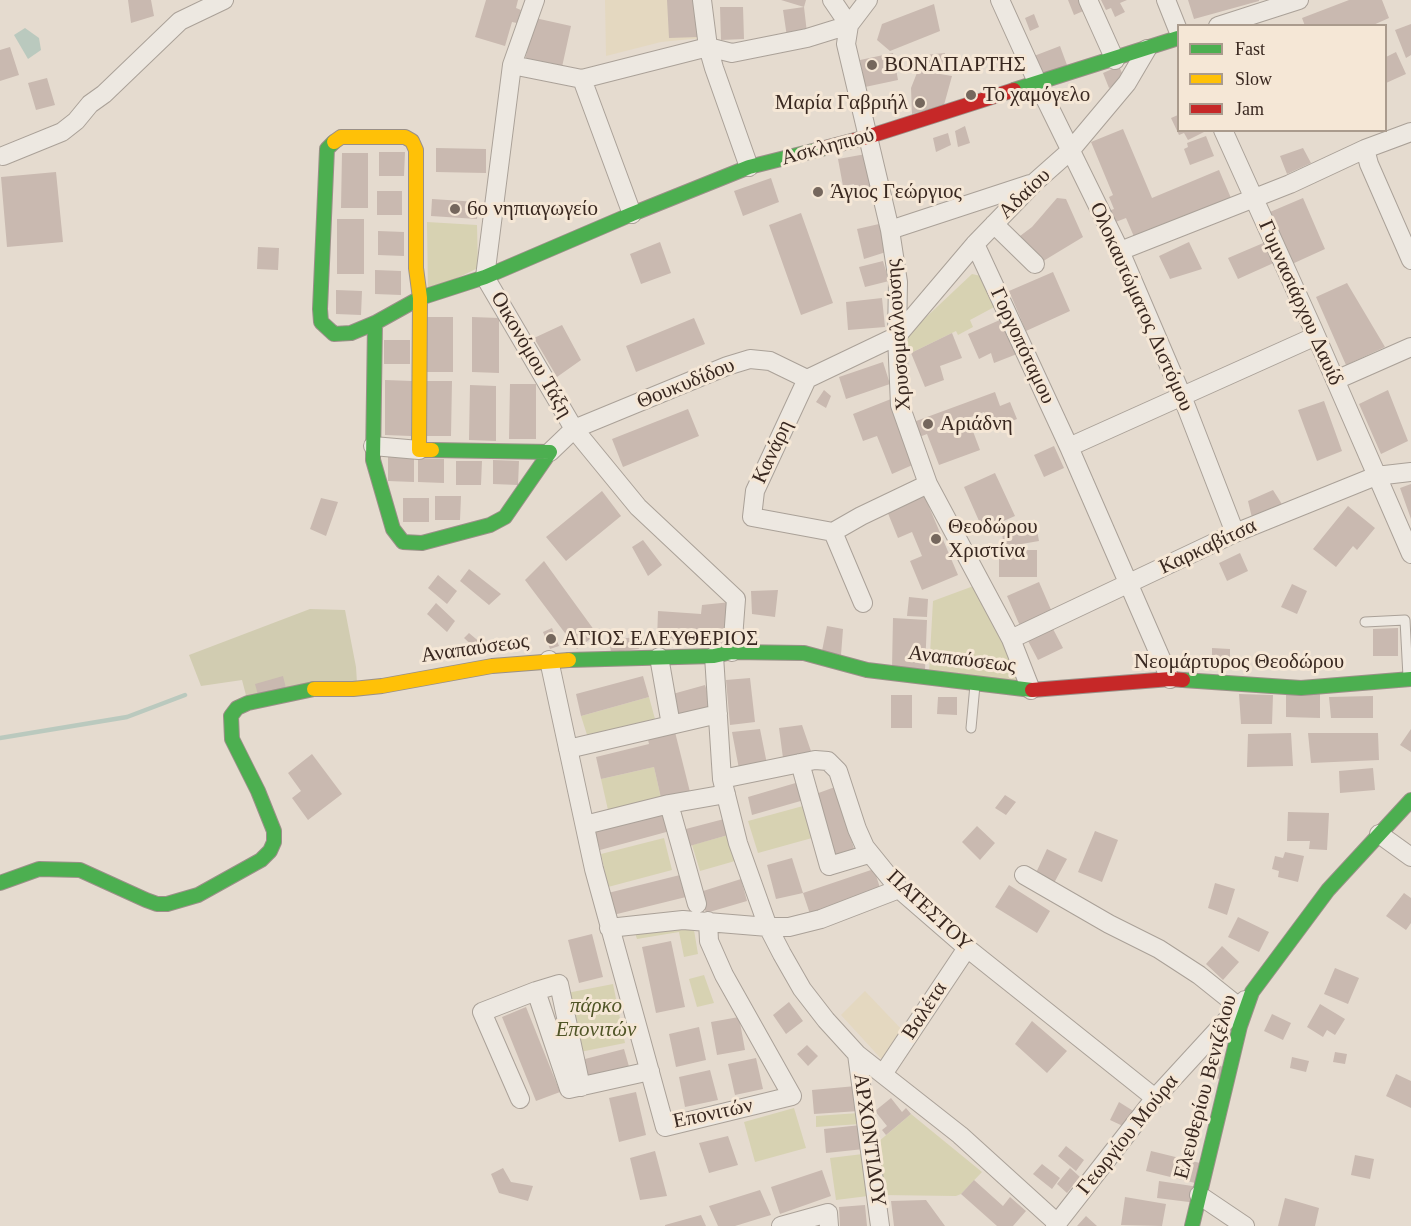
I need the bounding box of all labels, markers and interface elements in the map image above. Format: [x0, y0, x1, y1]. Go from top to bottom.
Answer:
legend [1177, 24, 1387, 132]
text: Fast [1235, 39, 1265, 59]
place label: ΒΟΝΑΠΑΡΤΗΣ [884, 52, 1026, 78]
marker: ΒΟΝΑΠΑΡΤΗΣ [865, 58, 879, 72]
text: Slow [1235, 69, 1272, 89]
place label: Το χαμόγελο [983, 82, 1090, 108]
marker: Το χαμόγελο [964, 88, 978, 102]
place label: Μαρία Γαβριήλ [775, 90, 908, 116]
marker: Μαρία Γαβριήλ [913, 96, 927, 110]
text: Jam [1235, 99, 1264, 119]
street label: Ασκληπιού [779, 123, 877, 171]
street label: Αδαίου [994, 163, 1056, 225]
place label: Άγιος Γεώργιος [830, 179, 962, 205]
marker: Άγιος Γεώργιος [811, 185, 825, 199]
place label: 6ο νηπιαγωγείο [467, 196, 598, 222]
street label: Ολοκαυτώματος Διστόμου [1083, 199, 1199, 415]
marker: 6ο νηπιαγωγείο [448, 202, 462, 216]
street label: Γυμνασιάρχου Δαυίδ [1252, 216, 1348, 390]
street label: Χρυσομαλλούσης [881, 258, 917, 412]
street label: Γοργοπόταμου [984, 284, 1060, 408]
street label: Οικονόμου Τάξη [485, 287, 577, 423]
street label: Θουκυδίδου [633, 353, 739, 415]
place label: Αριάδνη [940, 411, 1013, 437]
street label: Κανάρη [747, 416, 799, 488]
marker: Αριάδνη [921, 417, 935, 431]
place label: Θεοδώρου Χριστίνα [948, 514, 1038, 564]
street label: Καρκαβίτσα [1155, 514, 1261, 580]
marker: Θεοδώρου Χριστίνα [929, 532, 943, 546]
place label: ΑΓΙΟΣ ΕΛΕΥΘΕΡΙΟΣ [563, 626, 758, 652]
street label: Αναπαύσεως [420, 629, 530, 669]
marker: ΑΓΙΟΣ ΕΛΕΥΘΕΡΙΟΣ [544, 632, 558, 646]
street label: Αναπαύσεως [907, 641, 1017, 679]
street label: Νεομάρτυρος Θεοδώρου [1134, 649, 1344, 675]
street label: ΠΑΤΕΣΤΟΥ [881, 865, 977, 957]
street label: Βαλέτα [897, 978, 953, 1044]
street label: Ελευθερίου Βενιζέλου [1169, 992, 1243, 1182]
park label: πάρκο Επονιτών [556, 993, 636, 1043]
street label: Γεωργίου Μούρα [1072, 1070, 1184, 1200]
street label: ΑΡΧΟΝΤΙΔΟΥ [847, 1072, 891, 1208]
street label: Επονιτών [671, 1093, 755, 1135]

